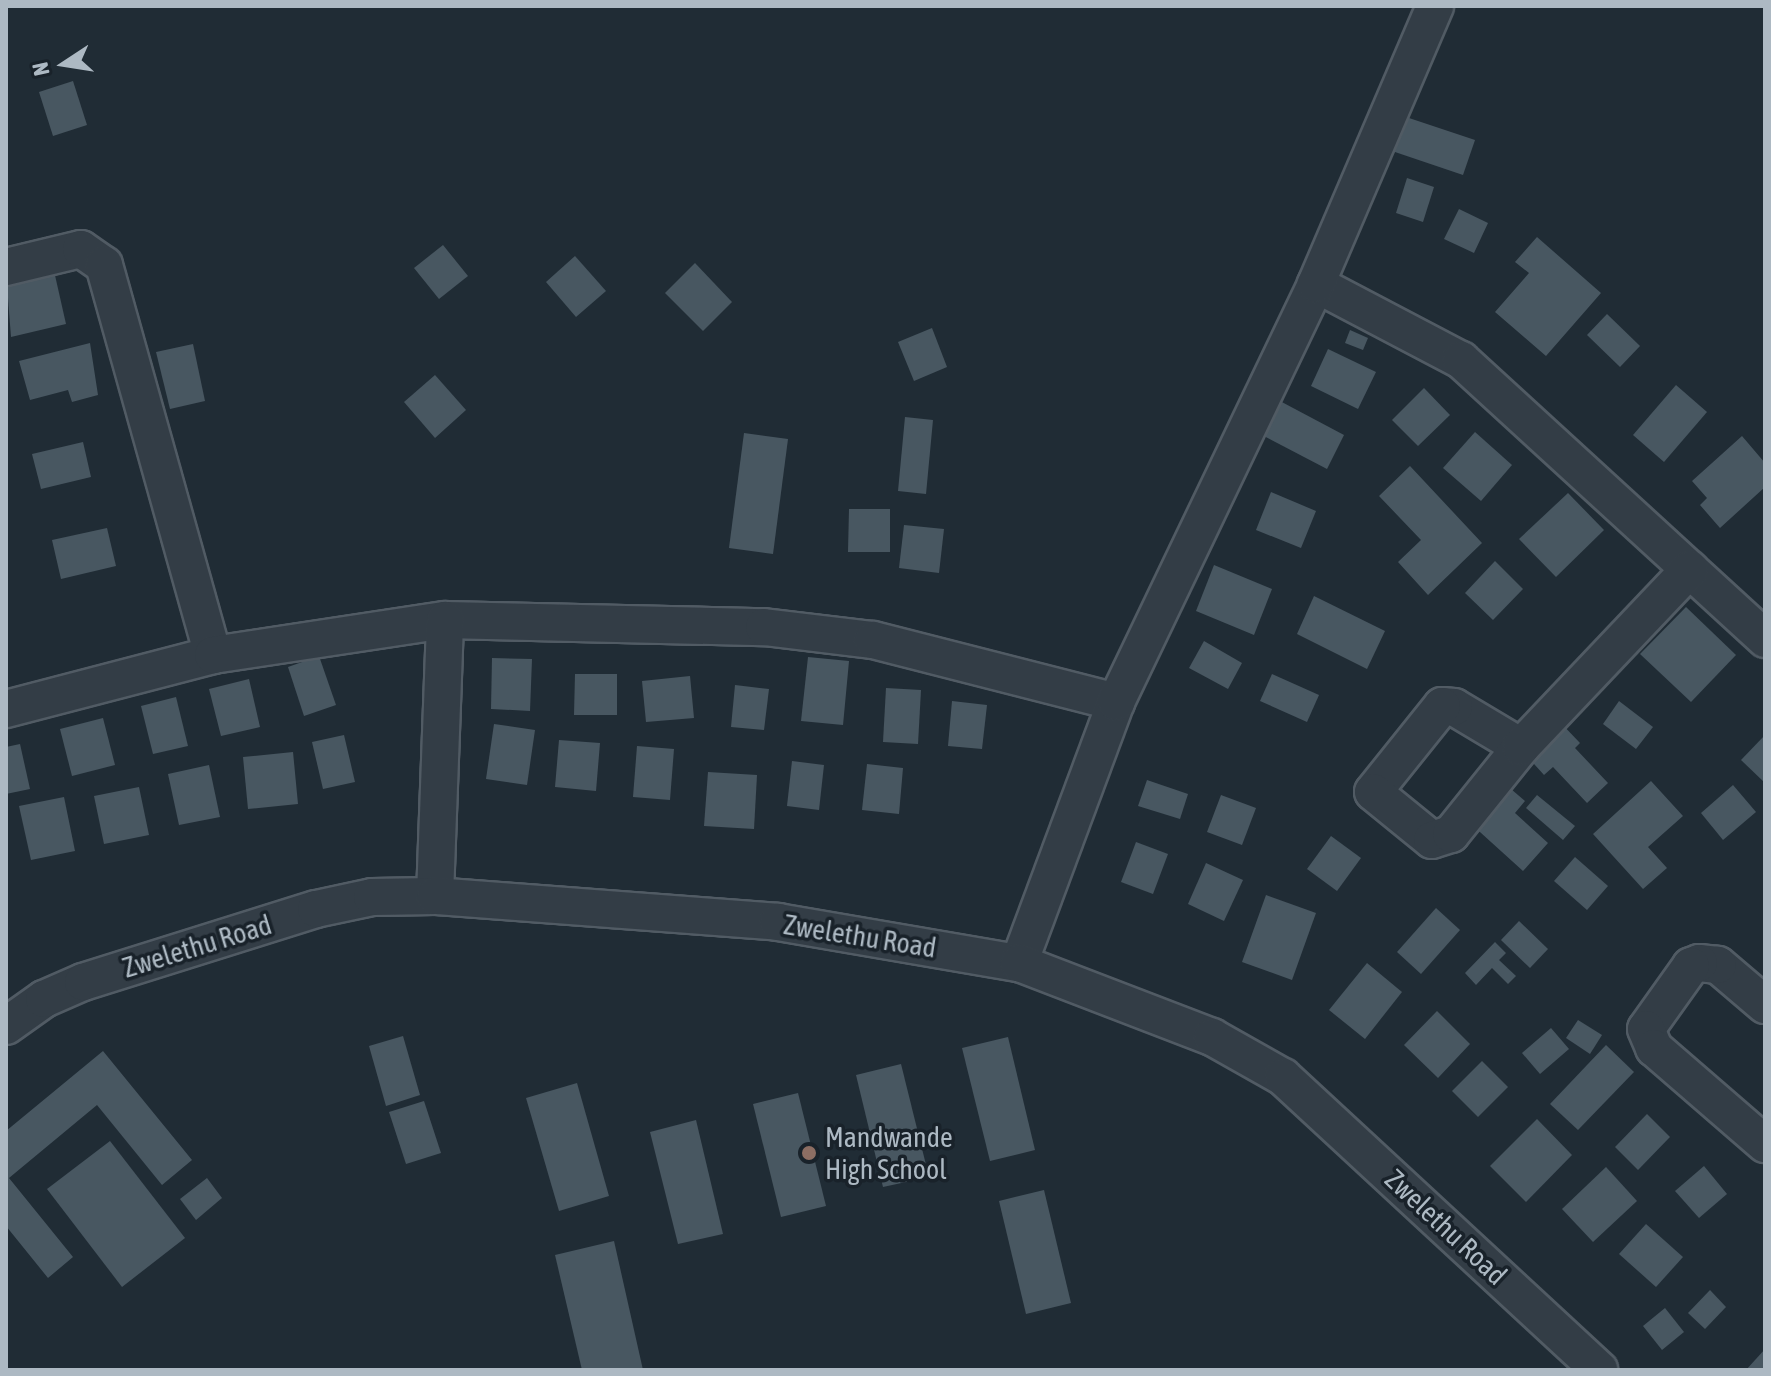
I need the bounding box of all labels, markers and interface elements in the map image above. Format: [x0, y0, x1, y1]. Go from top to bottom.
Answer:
north arrow [24, 24, 104, 104]
text: N [26, 60, 55, 78]
street label: Zwelethu Road [118, 907, 276, 985]
street label: Zwelethu Road [781, 907, 939, 965]
place label: Mandwande High School [825, 1120, 953, 1186]
marker: Mandwande High School [800, 1144, 818, 1162]
street label: Zwelethu Road [1378, 1162, 1514, 1292]

